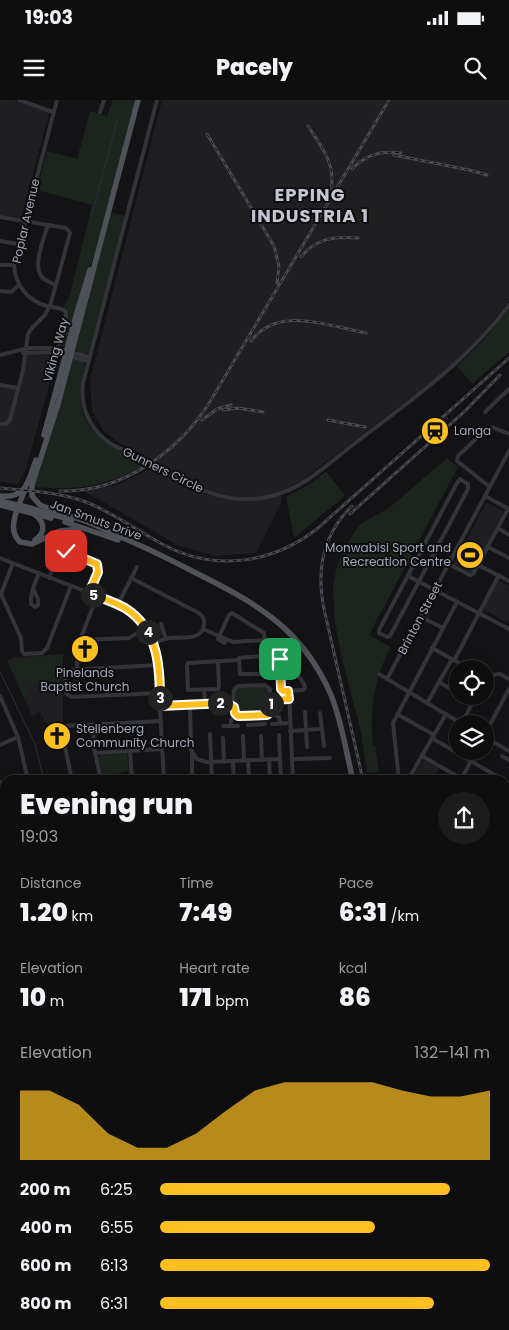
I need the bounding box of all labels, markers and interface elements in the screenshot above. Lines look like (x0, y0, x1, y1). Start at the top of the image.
text: 19:03 (25, 4, 73, 31)
text: Pacely (216, 52, 293, 83)
icon: menu (20, 54, 48, 82)
icon: search (461, 54, 489, 82)
street label: Poplar Avenue (7, 177, 44, 265)
district label: EPPING INDUSTRIA 1 (251, 182, 369, 228)
street label: Viking Way (39, 316, 72, 384)
station icon: Langa (420, 416, 450, 446)
place label: Langa (454, 422, 491, 439)
street label: Gunners Circle (120, 443, 207, 497)
street label: Jan Smuts Drive (48, 495, 144, 544)
pin (45, 530, 87, 572)
icon: check (52, 537, 80, 565)
place label: Monwabisi Sport and Recreation Centre (325, 539, 451, 570)
sports icon: Monwabisi Sport and Recreation Centre (455, 540, 485, 570)
street label: Brinton Street (393, 578, 446, 657)
pin: 5 (80, 582, 106, 608)
text: 5 (89, 585, 98, 605)
pin: 4 (136, 620, 160, 644)
text: 4 (144, 622, 153, 642)
church icon: Pinelands Baptist Church (70, 634, 100, 664)
pin (259, 638, 301, 680)
icon: arrive (266, 645, 294, 673)
map controls (449, 660, 494, 760)
button: locate (449, 660, 494, 705)
place label: Pinelands Baptist Church (41, 664, 129, 695)
pin: 3 (148, 686, 172, 710)
text: 3 (156, 688, 165, 708)
pin: 2 (208, 690, 232, 716)
pin: 1 (258, 692, 284, 716)
text: 2 (217, 693, 225, 713)
text: 1 (269, 694, 274, 714)
button: layers (449, 715, 494, 760)
place label: Stellenberg Community Church (76, 720, 194, 751)
church icon: Stellenberg Community Church (42, 721, 72, 751)
text: Evening run (20, 785, 193, 824)
button: share (438, 792, 490, 844)
text: 19:03 (20, 825, 58, 848)
text: Distance (20, 873, 81, 893)
text: Time (179, 873, 213, 893)
text: Pace (339, 873, 373, 893)
text: 1.20 (20, 895, 68, 930)
text: 7:49 (179, 895, 232, 930)
text: 6:31 (339, 895, 387, 930)
text: km (68, 906, 93, 926)
text: /km (387, 906, 419, 926)
text: Elevation (20, 958, 83, 978)
text: Heart rate (179, 958, 250, 978)
text: kcal (339, 958, 367, 978)
text: 10 (20, 980, 46, 1015)
text: 171 (179, 980, 212, 1015)
text: 86 (339, 980, 371, 1015)
text: m (46, 991, 64, 1011)
text: bpm (212, 991, 249, 1011)
text: Elevation (20, 1041, 92, 1064)
text: 132–141 m (414, 1041, 490, 1064)
text: 200 m (20, 1178, 70, 1201)
text: 6:25 (100, 1178, 133, 1201)
text: 400 m (20, 1216, 72, 1239)
text: 6:55 (100, 1216, 134, 1239)
text: 600 m (20, 1254, 71, 1277)
text: 6:13 (100, 1254, 128, 1277)
text: 800 m (20, 1292, 72, 1315)
text: 6:31 (100, 1292, 128, 1315)

